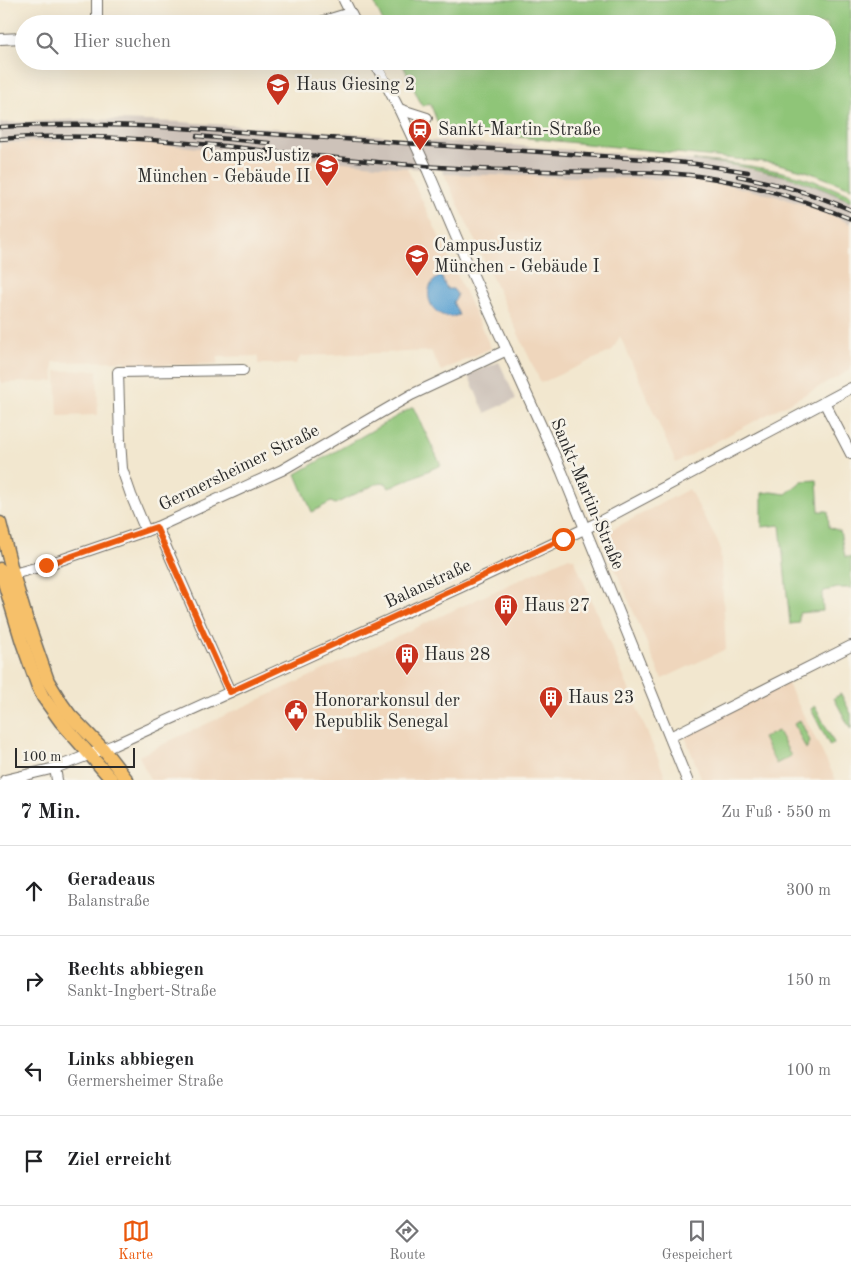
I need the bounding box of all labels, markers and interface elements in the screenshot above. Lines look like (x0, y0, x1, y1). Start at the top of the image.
search box (15, 15, 836, 70)
icon: search (33, 29, 61, 57)
text: Hier suchen (73, 33, 171, 52)
school or university icon: Haus Giesing 2 (265, 72, 291, 106)
place label: Haus Giesing 2 (296, 76, 415, 94)
station icon: Sankt-Martin-Straße (407, 117, 433, 151)
place label: Sankt-Martin-Straße (438, 121, 600, 139)
place label: CampusJustiz München - Gebäude II (137, 147, 310, 186)
school or university icon: CampusJustiz München - Gebäude II (314, 153, 340, 187)
place label: CampusJustiz München - Gebäude I (434, 237, 600, 276)
school or university icon: CampusJustiz München - Gebäude I (404, 243, 430, 277)
street label: Sankt-Martin-Straße (547, 416, 627, 572)
street label: Germersheimer Straße (156, 421, 322, 515)
route start (552, 528, 575, 551)
route end (35, 554, 58, 577)
street label: Balanstraße (382, 556, 474, 612)
building icon: Haus 27 (493, 593, 519, 627)
place label: Haus 27 (524, 597, 590, 615)
building icon: Haus 28 (394, 642, 420, 676)
place label: Haus 28 (424, 646, 490, 664)
building icon: Haus 23 (538, 685, 564, 719)
place label: Haus 23 (568, 689, 634, 707)
place label: Honorarkonsul der Republik Senegal (314, 692, 460, 731)
public building icon: Honorarkonsul der Republik Senegal (283, 698, 309, 732)
scale bar (15, 745, 135, 768)
text: 100 m (22, 750, 61, 764)
text: 7 Min. (20, 802, 81, 823)
text: Zu Fuß · 550 m (721, 805, 831, 821)
text: Geradeaus (67, 871, 155, 890)
icon: ahead (20, 877, 48, 905)
text: 300 m (786, 883, 831, 899)
text: Balanstraße (67, 894, 150, 910)
text: Rechts abbiegen (67, 961, 204, 980)
icon: right (20, 967, 48, 995)
text: 150 m (786, 973, 831, 989)
text: Sankt-Ingbert-Straße (67, 984, 216, 1000)
text: Links abbiegen (67, 1051, 194, 1070)
icon: left (20, 1057, 48, 1085)
text: 100 m (786, 1063, 831, 1079)
text: Germersheimer Straße (67, 1074, 223, 1090)
icon: arrive (20, 1147, 48, 1175)
text: Ziel erreicht (67, 1151, 172, 1170)
tab: Karte (118, 1217, 153, 1264)
tab: Route (389, 1217, 425, 1264)
tab: Gespeichert (662, 1217, 733, 1264)

